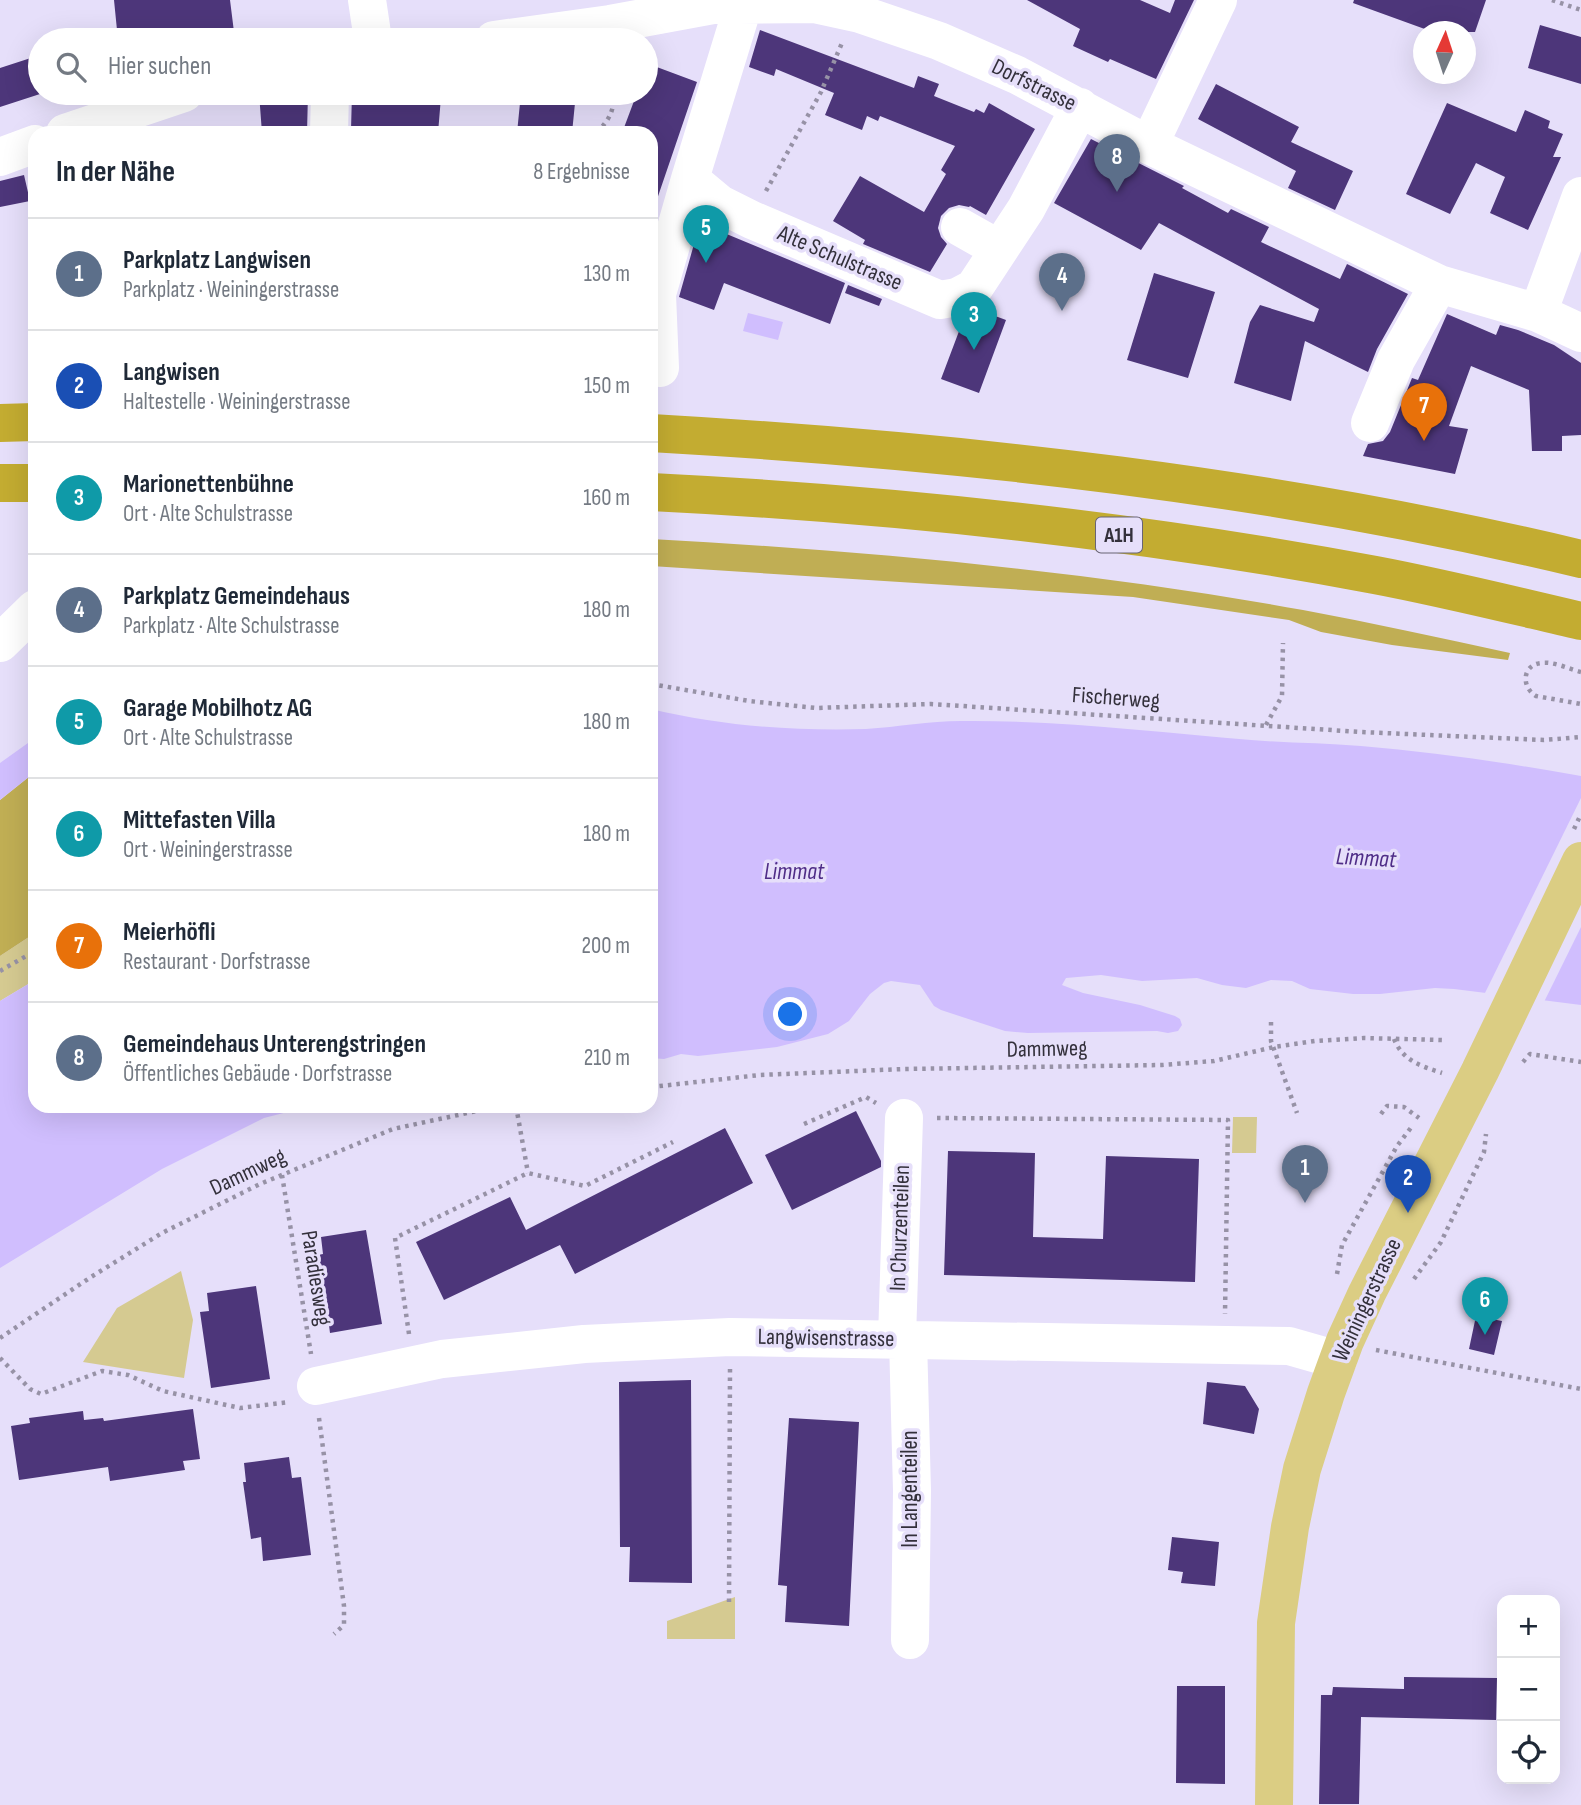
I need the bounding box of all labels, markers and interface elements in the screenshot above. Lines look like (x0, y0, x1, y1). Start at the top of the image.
north arrow (1413, 21, 1476, 84)
search box (28, 28, 658, 105)
icon: search (52, 48, 90, 86)
text: Hier suchen (108, 51, 211, 82)
street label: Dorfstrasse (987, 53, 1081, 117)
pin: 8 (1094, 134, 1140, 192)
text: In der Nähe (56, 154, 175, 190)
text: 8 Ergebnisse (533, 158, 630, 186)
pin: 5 (683, 205, 729, 263)
street label: Alte Schulstrasse (772, 219, 907, 297)
text: Parkplatz Langwisen (123, 245, 311, 276)
pin: 4 (1039, 253, 1085, 311)
text: 1 (74, 260, 84, 288)
text: 130 m (584, 260, 630, 288)
text: Parkplatz · Weiningerstrasse (123, 276, 339, 304)
pin: 3 (951, 292, 997, 350)
text: Langwisen (123, 357, 220, 388)
text: 2 (74, 372, 84, 400)
text: 150 m (584, 372, 630, 400)
pin: 7 (1401, 383, 1447, 441)
text: Haltestelle · Weiningerstrasse (123, 388, 350, 416)
text: Marionettenbühne (123, 469, 294, 500)
text: 3 (74, 484, 84, 512)
text: 160 m (583, 484, 630, 512)
text: Ort · Alte Schulstrasse (123, 500, 293, 528)
road number: A1H (1096, 518, 1142, 552)
text: Parkplatz Gemeindehaus (123, 581, 350, 612)
text: 4 (74, 596, 84, 624)
text: 180 m (583, 596, 630, 624)
text: Parkplatz · Alte Schulstrasse (123, 612, 339, 640)
street label: Fischerweg (1071, 681, 1161, 715)
text: Garage Mobilhotz AG (123, 693, 312, 724)
text: 5 (74, 708, 84, 736)
text: 180 m (583, 708, 630, 736)
text: Ort · Alte Schulstrasse (123, 724, 293, 752)
text: Mittefasten Villa (123, 805, 276, 836)
text: 6 (74, 820, 84, 848)
text: 180 m (583, 820, 630, 848)
text: Ort · Weiningerstrasse (123, 836, 293, 864)
water label: Limmat (1335, 842, 1398, 874)
water label: Limmat (764, 857, 825, 886)
text: Meierhöfli (123, 917, 216, 948)
text: 7 (74, 932, 84, 960)
text: 200 m (582, 932, 630, 960)
text: Restaurant · Dorfstrasse (123, 948, 310, 976)
your location (773, 997, 807, 1031)
text: Gemeindehaus Unterengstringen (123, 1029, 426, 1060)
street label: Dammweg (1006, 1034, 1088, 1064)
text: 8 (74, 1044, 84, 1072)
text: 210 m (584, 1044, 630, 1072)
text: Öffentliches Gebäude · Dorfstrasse (123, 1060, 392, 1088)
street label: Dammweg (205, 1142, 291, 1202)
pin: 1 (1282, 1145, 1328, 1203)
pin: 2 (1385, 1155, 1431, 1213)
street label: In Churzenteilen (884, 1164, 916, 1292)
street label: Paradiesweg (295, 1228, 337, 1328)
street label: Weiningerstrasse (1326, 1234, 1408, 1366)
pin: 6 (1462, 1277, 1508, 1335)
street label: Langwisenstrasse (757, 1323, 895, 1353)
street label: In Langenteilen (896, 1430, 924, 1548)
map controls (1497, 1595, 1560, 1784)
button: + (1497, 1595, 1560, 1658)
button: − (1497, 1658, 1560, 1721)
button: locate (1497, 1721, 1560, 1784)

